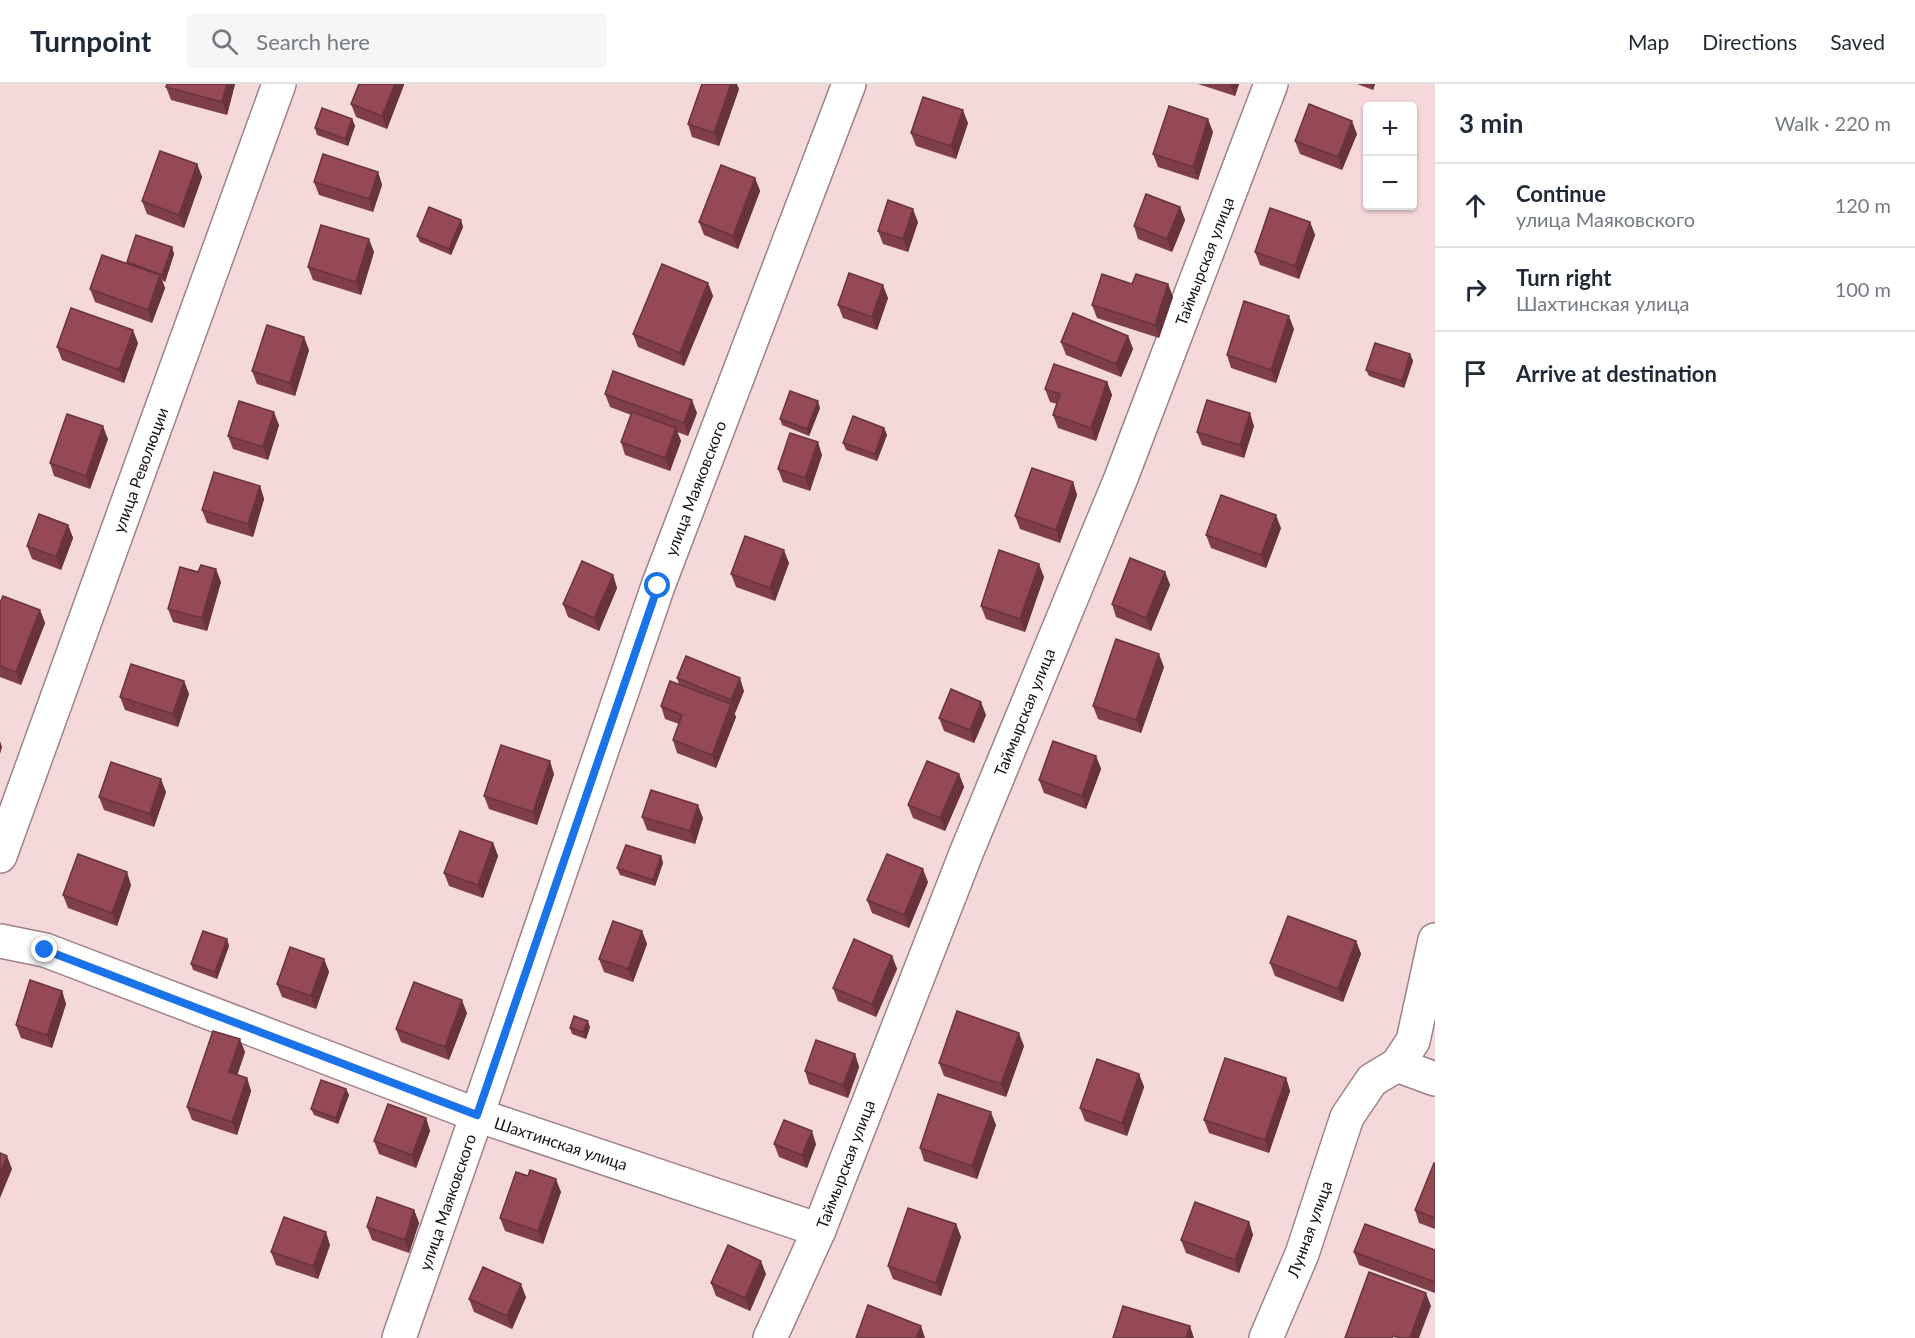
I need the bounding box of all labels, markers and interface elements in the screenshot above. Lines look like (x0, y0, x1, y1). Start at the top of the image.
search box (187, 14, 607, 68)
text: Turnpoint (30, 24, 151, 58)
icon: search (208, 25, 241, 58)
text: Search here (256, 28, 370, 55)
text: Map (1628, 29, 1669, 54)
text: Directions (1702, 29, 1797, 54)
text: Saved (1830, 29, 1885, 54)
map controls (1363, 102, 1417, 210)
button: + (1363, 102, 1417, 156)
text: 3 min (1459, 107, 1523, 139)
text: Walk · 220 m (1775, 111, 1891, 135)
button: − (1363, 156, 1417, 210)
text: Continue (1516, 180, 1606, 207)
icon: ahead (1459, 189, 1492, 222)
text: 120 m (1835, 193, 1891, 217)
street label: Таймырская улица (1171, 194, 1237, 328)
text: улица Маяковского (1516, 207, 1695, 231)
text: Turn right (1516, 264, 1611, 291)
icon: right (1459, 273, 1492, 306)
text: 100 m (1835, 277, 1891, 301)
text: Шахтинская улица (1516, 291, 1689, 315)
icon: arrive (1459, 357, 1492, 390)
text: Arrive at destination (1516, 360, 1717, 387)
street label: улица Революции (108, 405, 172, 535)
street label: улица Маяковского (660, 418, 730, 558)
route start (644, 572, 670, 598)
street label: Таймырская улица (990, 645, 1058, 779)
route end (31, 936, 57, 962)
street label: Таймырская улица (812, 1097, 878, 1231)
street label: Шахтинская улица (492, 1113, 630, 1173)
street label: улица Маяковского (415, 1131, 479, 1273)
street label: Лунная улица (1282, 1178, 1335, 1281)

